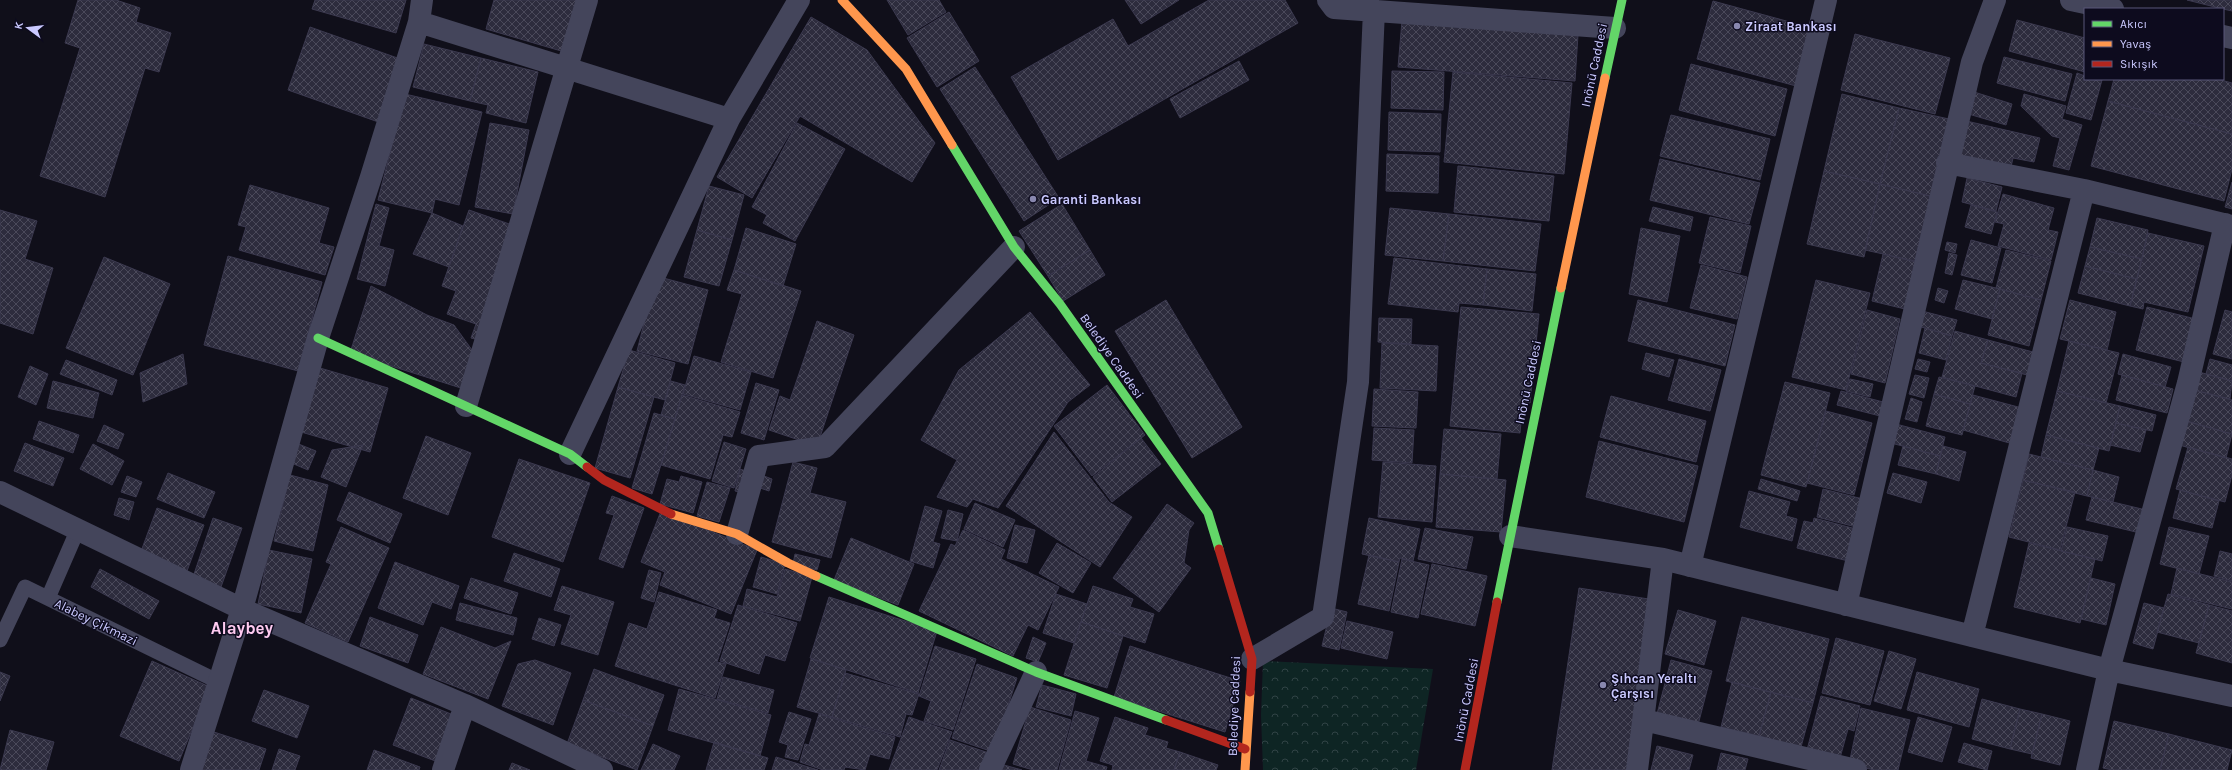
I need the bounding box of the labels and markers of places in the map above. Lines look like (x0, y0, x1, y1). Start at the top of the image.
place label: Ziraat Bankası (1745, 19, 1837, 34)
marker: Ziraat Bankası (1732, 21, 1742, 31)
place label: Garanti Bankası (1041, 192, 1141, 207)
marker: Garanti Bankası (1028, 194, 1038, 204)
place label: Şıhcan Yeraltı Çarşısı (1611, 671, 1697, 701)
marker: Şıhcan Yeraltı Çarşısı (1598, 680, 1608, 690)

